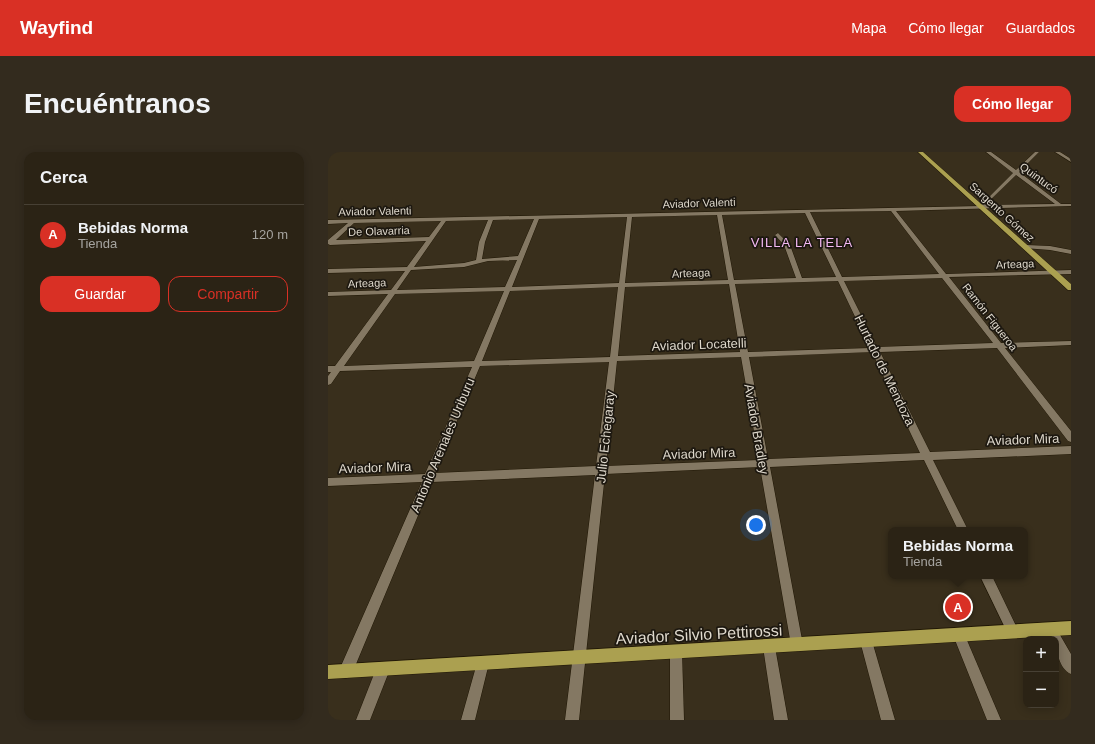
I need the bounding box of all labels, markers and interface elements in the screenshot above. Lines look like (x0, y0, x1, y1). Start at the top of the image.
text: Wayfind (20, 17, 93, 38)
text: Mapa (851, 20, 886, 36)
text: Cómo llegar (908, 20, 984, 36)
text: Guardados (1006, 20, 1075, 36)
button: Cómo llegar (954, 86, 1071, 122)
text: Encuéntranos (24, 88, 211, 119)
street label: Quintucó (1018, 160, 1060, 196)
text: Cerca (40, 168, 87, 187)
street label: Sargento Gómez (967, 180, 1037, 244)
street label: Aviador Valenti (662, 196, 736, 210)
street label: Aviador Valenti (338, 204, 412, 218)
text: Bebidas Norma (78, 219, 188, 236)
street label: De Olavarria (348, 224, 411, 238)
text: A (48, 227, 58, 242)
text: 120 m (252, 227, 288, 242)
district label: VILLA LA TELA (751, 235, 853, 250)
text: Tienda (78, 236, 117, 251)
street label: Arteaga (996, 257, 1035, 271)
street label: Arteaga (672, 266, 711, 280)
button: Guardar (40, 276, 160, 312)
button: Compartir (168, 276, 288, 312)
street label: Arteaga (348, 276, 387, 290)
street label: Ramón Figueroa (960, 281, 1020, 354)
street label: Hurtado de Mendoza (851, 312, 918, 429)
street label: Aviador Locatelli (651, 335, 747, 354)
street label: Antonio Arenales Uriburu (407, 376, 478, 515)
street label: Aviador Bradley (741, 383, 772, 476)
street label: Julio Echegaray (593, 390, 618, 484)
street label: Aviador Mira (986, 431, 1060, 448)
street label: Aviador Mira (662, 445, 736, 462)
street label: Aviador Mira (338, 459, 412, 476)
your location (746, 515, 766, 535)
popup (888, 527, 1028, 579)
text: Bebidas Norma (903, 537, 1013, 554)
text: Tienda (903, 554, 942, 569)
pin: A (945, 592, 971, 622)
street label: Aviador Silvio Pettirossi (615, 622, 783, 647)
map controls (1023, 636, 1059, 708)
button: + (1023, 636, 1059, 672)
button: − (1023, 672, 1059, 708)

